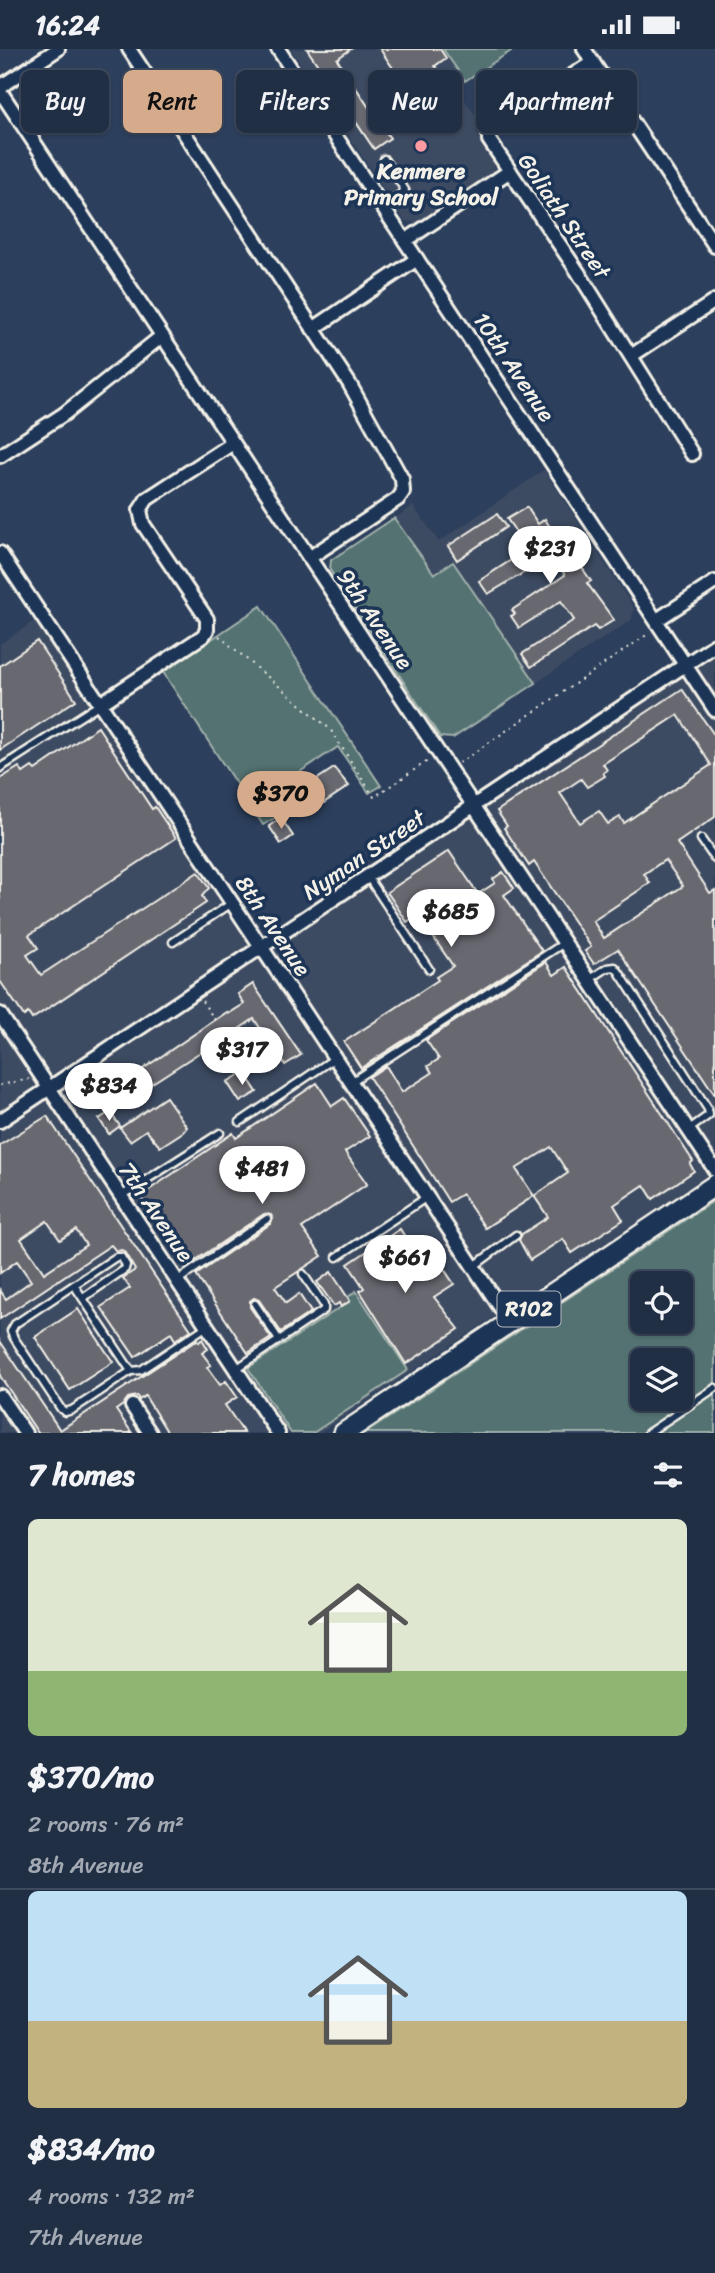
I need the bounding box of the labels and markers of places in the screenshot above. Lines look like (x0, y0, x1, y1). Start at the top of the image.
marker: Kenmere Primary School (413, 138, 429, 154)
place label: Kenmere Primary School (344, 151, 500, 218)
pin: $231 (509, 526, 591, 586)
pin: $370 (240, 771, 322, 831)
pin: $685 (410, 890, 492, 949)
pin: $317 (201, 1027, 283, 1087)
pin: $834 (68, 1063, 150, 1123)
pin: $481 (221, 1147, 303, 1206)
pin: $661 (364, 1235, 446, 1295)

